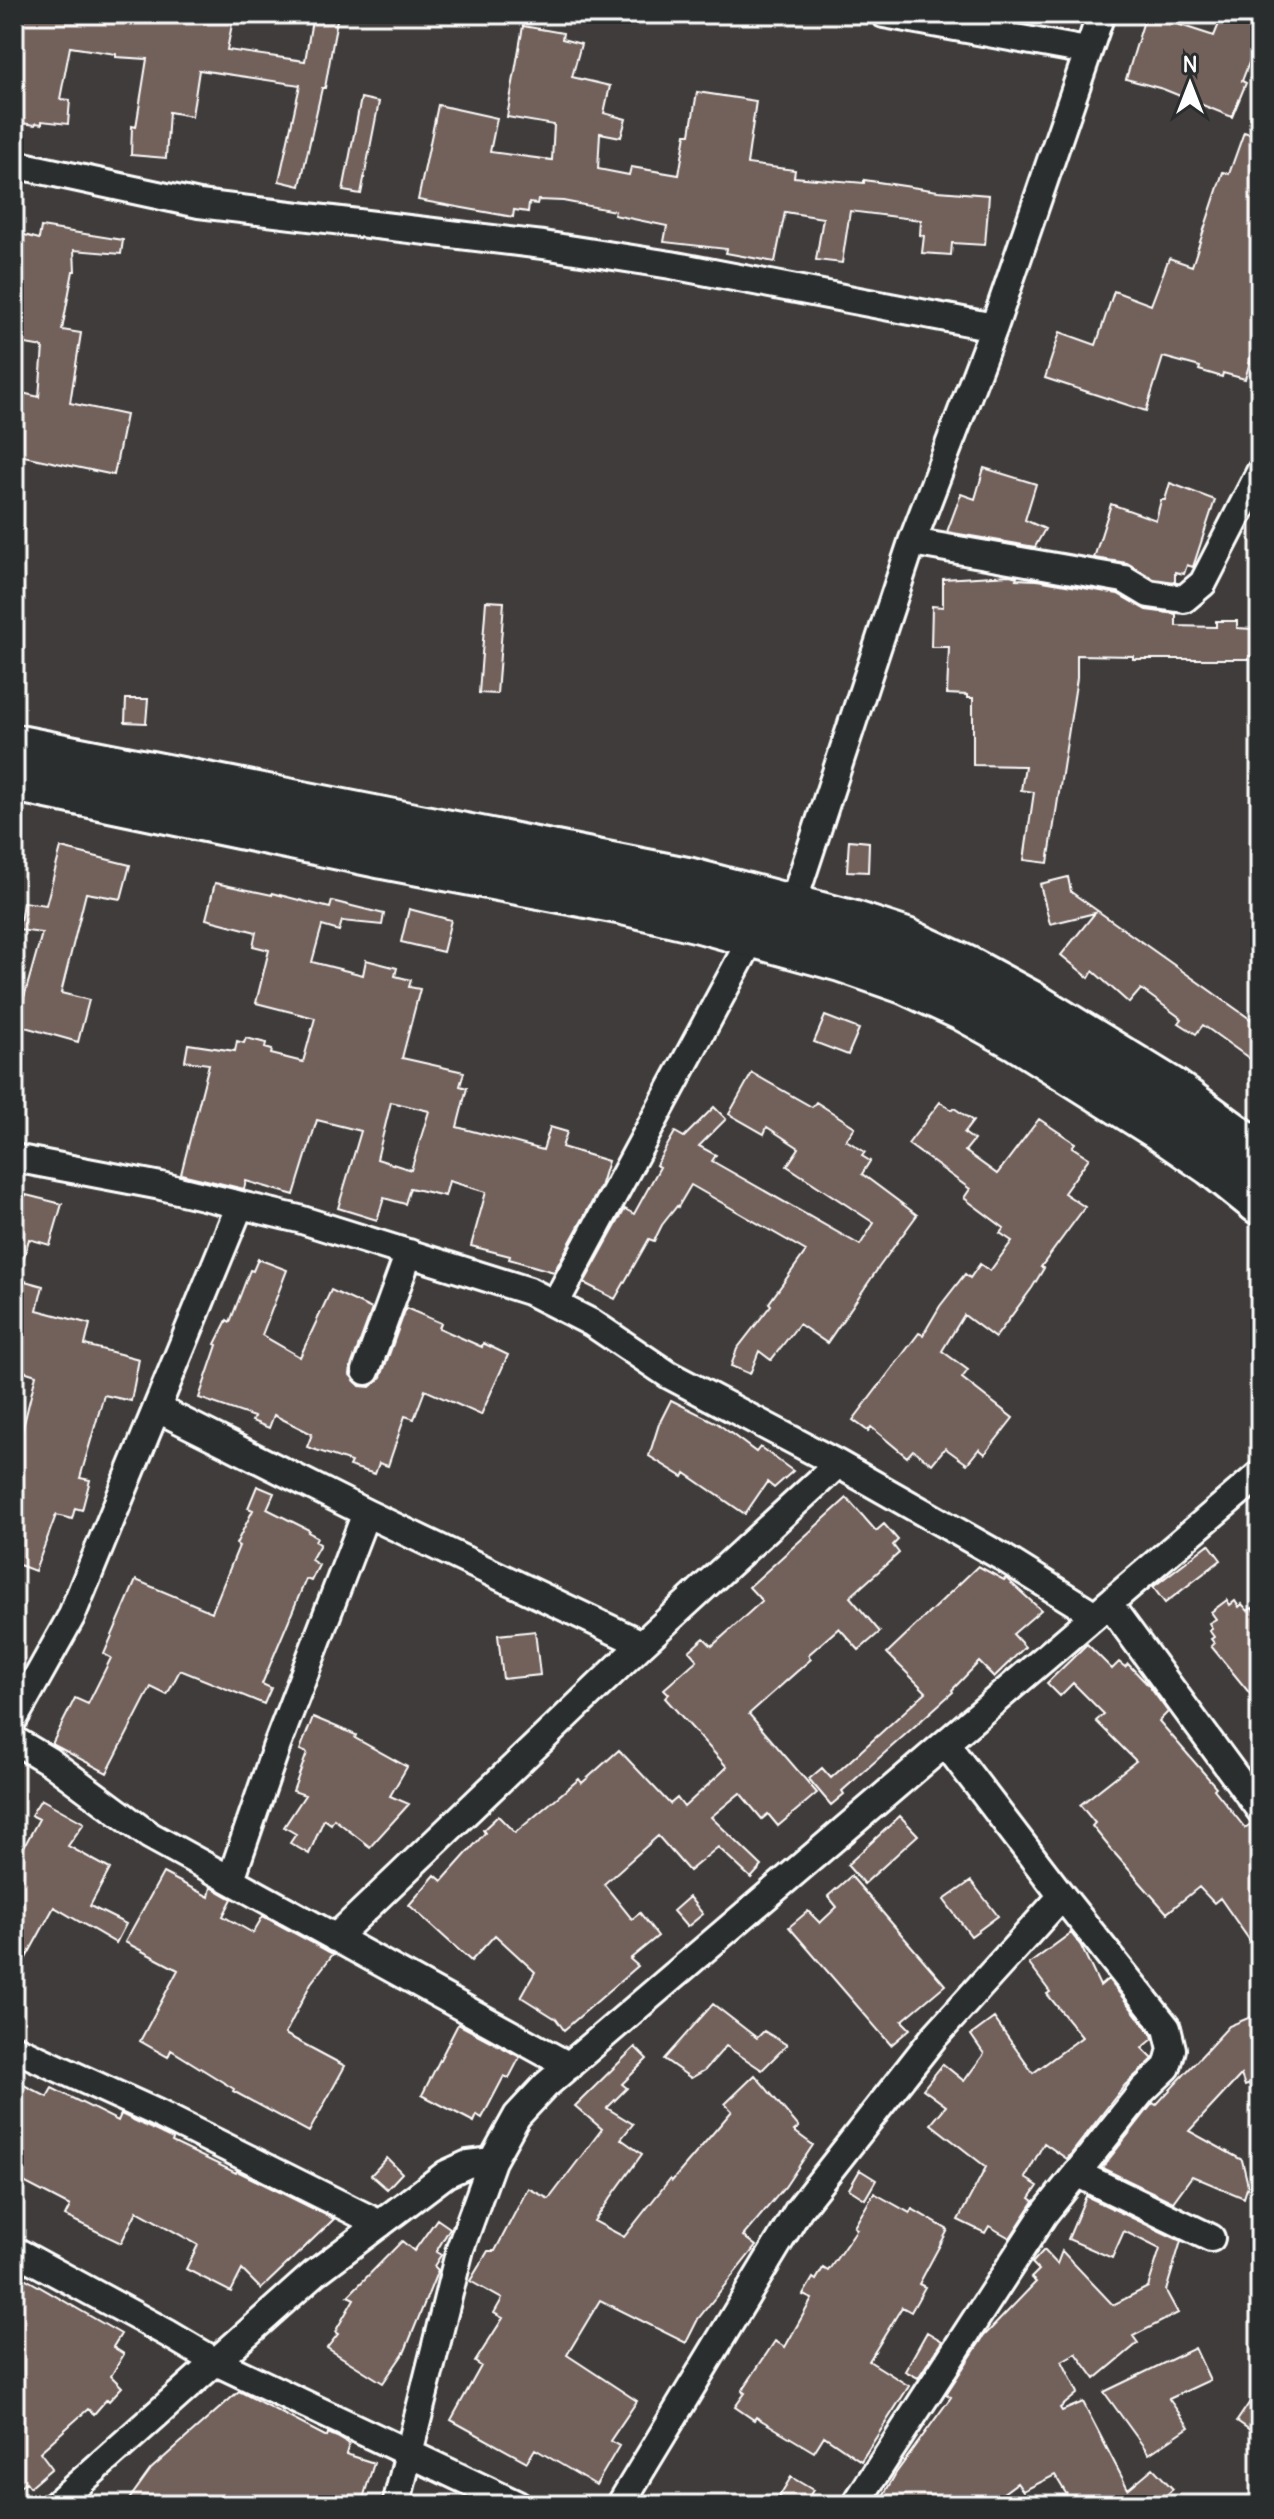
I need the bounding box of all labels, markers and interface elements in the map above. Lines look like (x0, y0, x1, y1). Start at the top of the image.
north arrow (1150, 44, 1230, 124)
text: N (1182, 50, 1198, 78)

